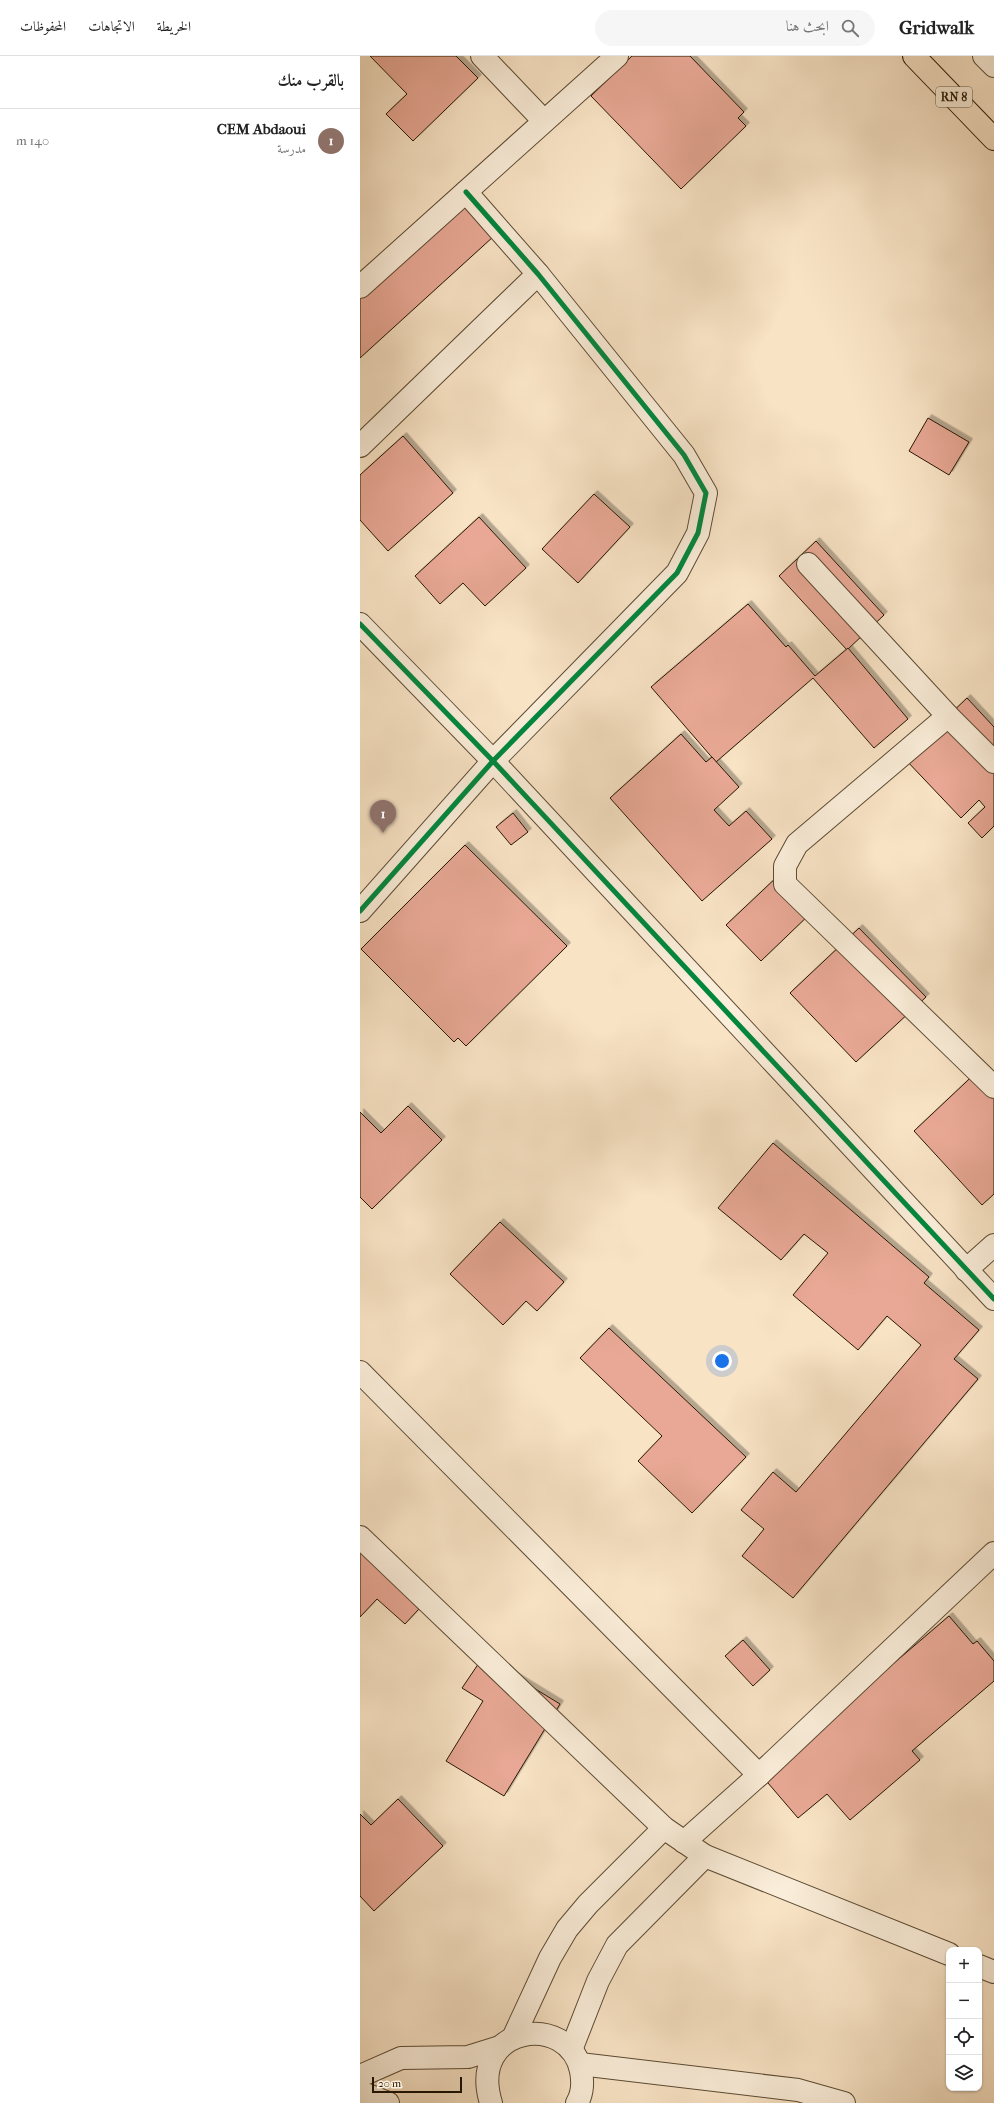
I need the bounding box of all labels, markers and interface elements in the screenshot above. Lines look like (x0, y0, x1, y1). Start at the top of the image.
search box (595, 10, 875, 46)
text: ابحث هنا (786, 17, 829, 35)
icon: search (839, 17, 861, 39)
text: Gridwalk (899, 17, 974, 39)
text: المحفوظات (20, 18, 66, 35)
text: الاتجاهات (88, 18, 135, 35)
text: الخريطة (157, 18, 191, 35)
text: بالقرب منك (278, 70, 344, 90)
road number: RN 8 (936, 87, 972, 107)
text: CEM Abdaoui (217, 120, 306, 138)
text: 140 m (16, 133, 49, 148)
text: 1 (329, 133, 333, 148)
text: مدرسة (277, 141, 306, 156)
pin: 1 (370, 800, 396, 833)
your location (712, 1351, 732, 1371)
map controls (946, 1947, 982, 2091)
button: + (946, 1947, 982, 1983)
button: − (946, 1983, 982, 2019)
button: locate (946, 2019, 982, 2055)
button: layers (946, 2055, 982, 2091)
scale bar (372, 2075, 462, 2094)
text: 20 m (378, 2077, 401, 2090)

